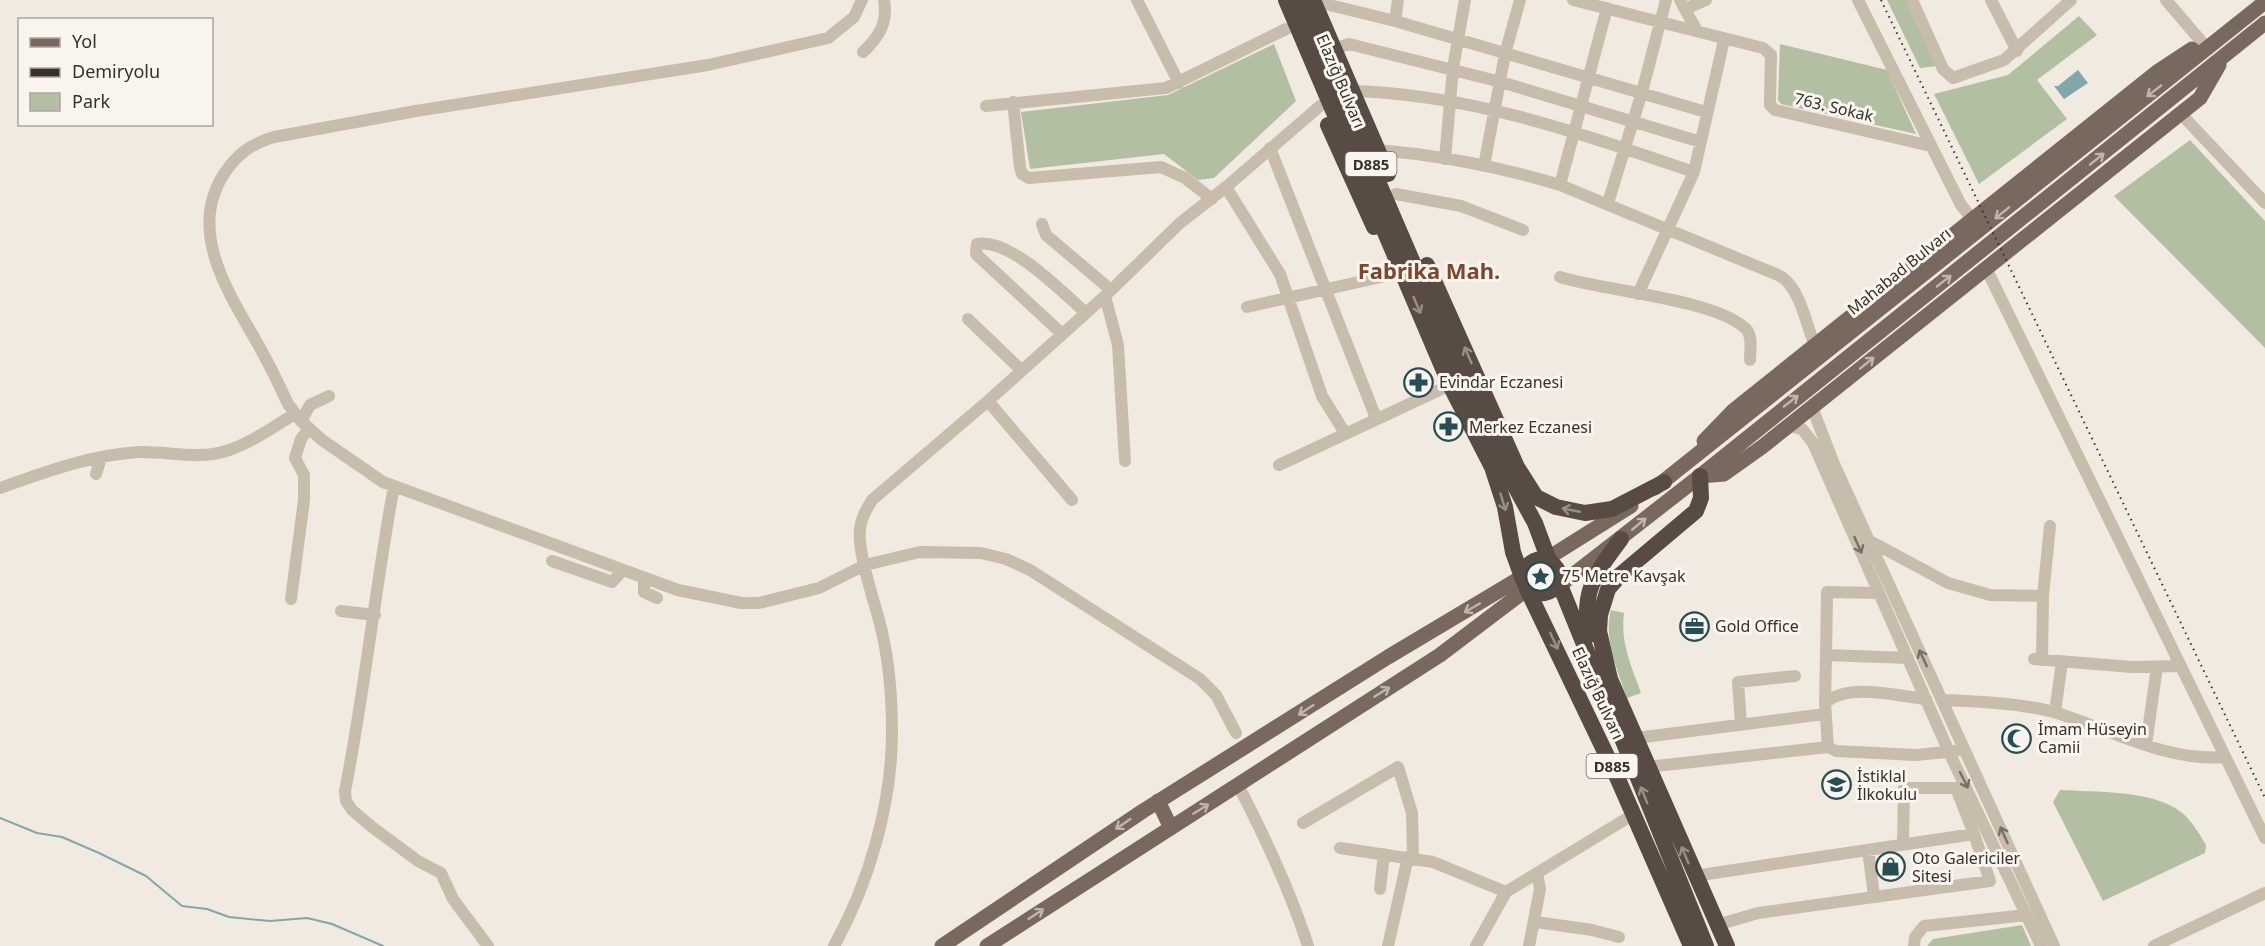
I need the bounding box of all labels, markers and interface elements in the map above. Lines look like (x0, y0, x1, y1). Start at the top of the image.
legend (18, 18, 213, 126)
text: Yol (72, 29, 97, 53)
street label: Elazığ Bulvarı (1311, 31, 1371, 131)
text: Demiryolu (72, 59, 160, 83)
one-way arrow (2146, 85, 2162, 98)
street label: 763. Sokak (1792, 87, 1876, 127)
text: Park (72, 89, 110, 113)
road number: D885 (1346, 152, 1396, 176)
one-way arrow (2088, 153, 2104, 166)
one-way arrow (1994, 206, 2010, 219)
street label: Mahabad Bulvarı (1843, 222, 1955, 320)
district label: Fabrika Mah. (1358, 255, 1500, 285)
one-way arrow (1936, 274, 1952, 287)
one-way arrow (1412, 295, 1423, 313)
one-way arrow (1462, 347, 1474, 365)
one-way arrow (1859, 356, 1875, 369)
pharmacy icon: Evindar Eczanesi (1402, 366, 1434, 398)
place label: Evindar Eczanesi (1439, 371, 1563, 393)
one-way arrow (1783, 395, 1799, 408)
pharmacy icon: Merkez Eczanesi (1432, 411, 1464, 443)
place label: Merkez Eczanesi (1469, 416, 1592, 438)
one-way arrow (1498, 492, 1509, 511)
one-way arrow (1561, 504, 1581, 515)
one-way arrow (1631, 517, 1647, 530)
one-way arrow (1853, 535, 1864, 553)
place icon: 75 Metre Kavşak (1525, 560, 1557, 592)
place label: 75 Metre Kavşak (1562, 565, 1686, 587)
one-way arrow (1464, 602, 1481, 614)
office icon: Gold Office (1678, 610, 1710, 642)
place label: Gold Office (1715, 615, 1799, 637)
one-way arrow (1549, 632, 1560, 650)
street label: Elazığ Bulvarı (1567, 643, 1629, 743)
one-way arrow (1916, 649, 1928, 667)
one-way arrow (1373, 685, 1390, 697)
one-way arrow (1298, 704, 1315, 716)
place label: İmam Hüseyin Camii (2038, 718, 2147, 758)
mosque icon: İmam Hüseyin Camii (2001, 722, 2033, 754)
road number: D885 (1586, 754, 1638, 778)
place label: İstiklal İlkokulu (1857, 765, 1917, 805)
school or university icon: İstiklal İlkokulu (1820, 769, 1852, 801)
one-way arrow (1959, 771, 1970, 789)
one-way arrow (1638, 786, 1649, 805)
one-way arrow (1192, 803, 1209, 815)
one-way arrow (1115, 818, 1131, 830)
one-way arrow (1998, 826, 2009, 844)
one-way arrow (1679, 846, 1690, 864)
place label: Oto Galericiler Sitesi (1912, 847, 2021, 887)
shop icon: Oto Galericiler Sitesi (1875, 851, 1907, 883)
one-way arrow (1027, 908, 1044, 920)

